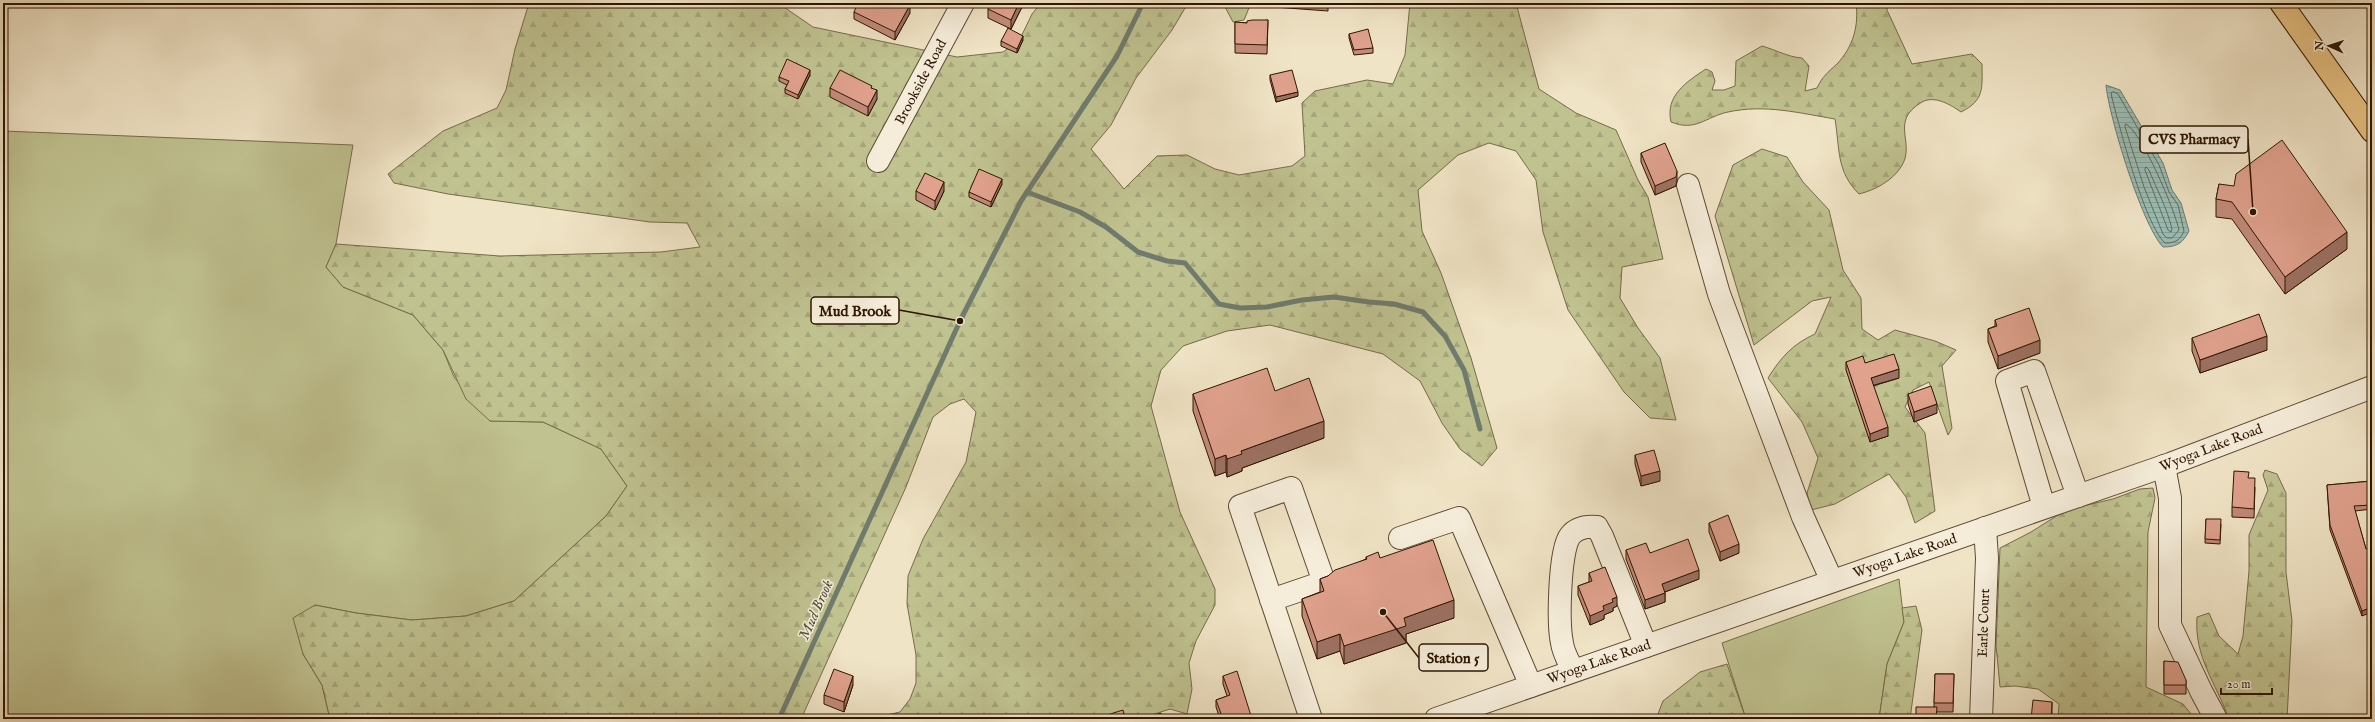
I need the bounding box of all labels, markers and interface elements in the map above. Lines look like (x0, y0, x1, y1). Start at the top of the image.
north arrow (2309, 26, 2349, 66)
street label: Brookside Road (891, 36, 951, 128)
text: N (2313, 40, 2327, 52)
callout: CVS Pharmacy (2140, 126, 2248, 153)
text: CVS Pharmacy (2148, 130, 2241, 149)
callout: Mud Brook (811, 297, 899, 324)
text: Mud Brook (819, 302, 892, 321)
street label: Wyoga Lake Road (2157, 420, 2265, 476)
street label: Wyoga Lake Road (1851, 530, 1960, 582)
water label: Mud Brook (794, 577, 838, 643)
street label: Earle Court (1974, 588, 1994, 658)
street label: Wyoga Lake Road (1545, 636, 1654, 688)
callout: Station 5 (1419, 644, 1488, 671)
text: Station 5 (1426, 649, 1480, 668)
scale bar (2221, 670, 2272, 696)
text: 20 m (2227, 677, 2250, 692)

